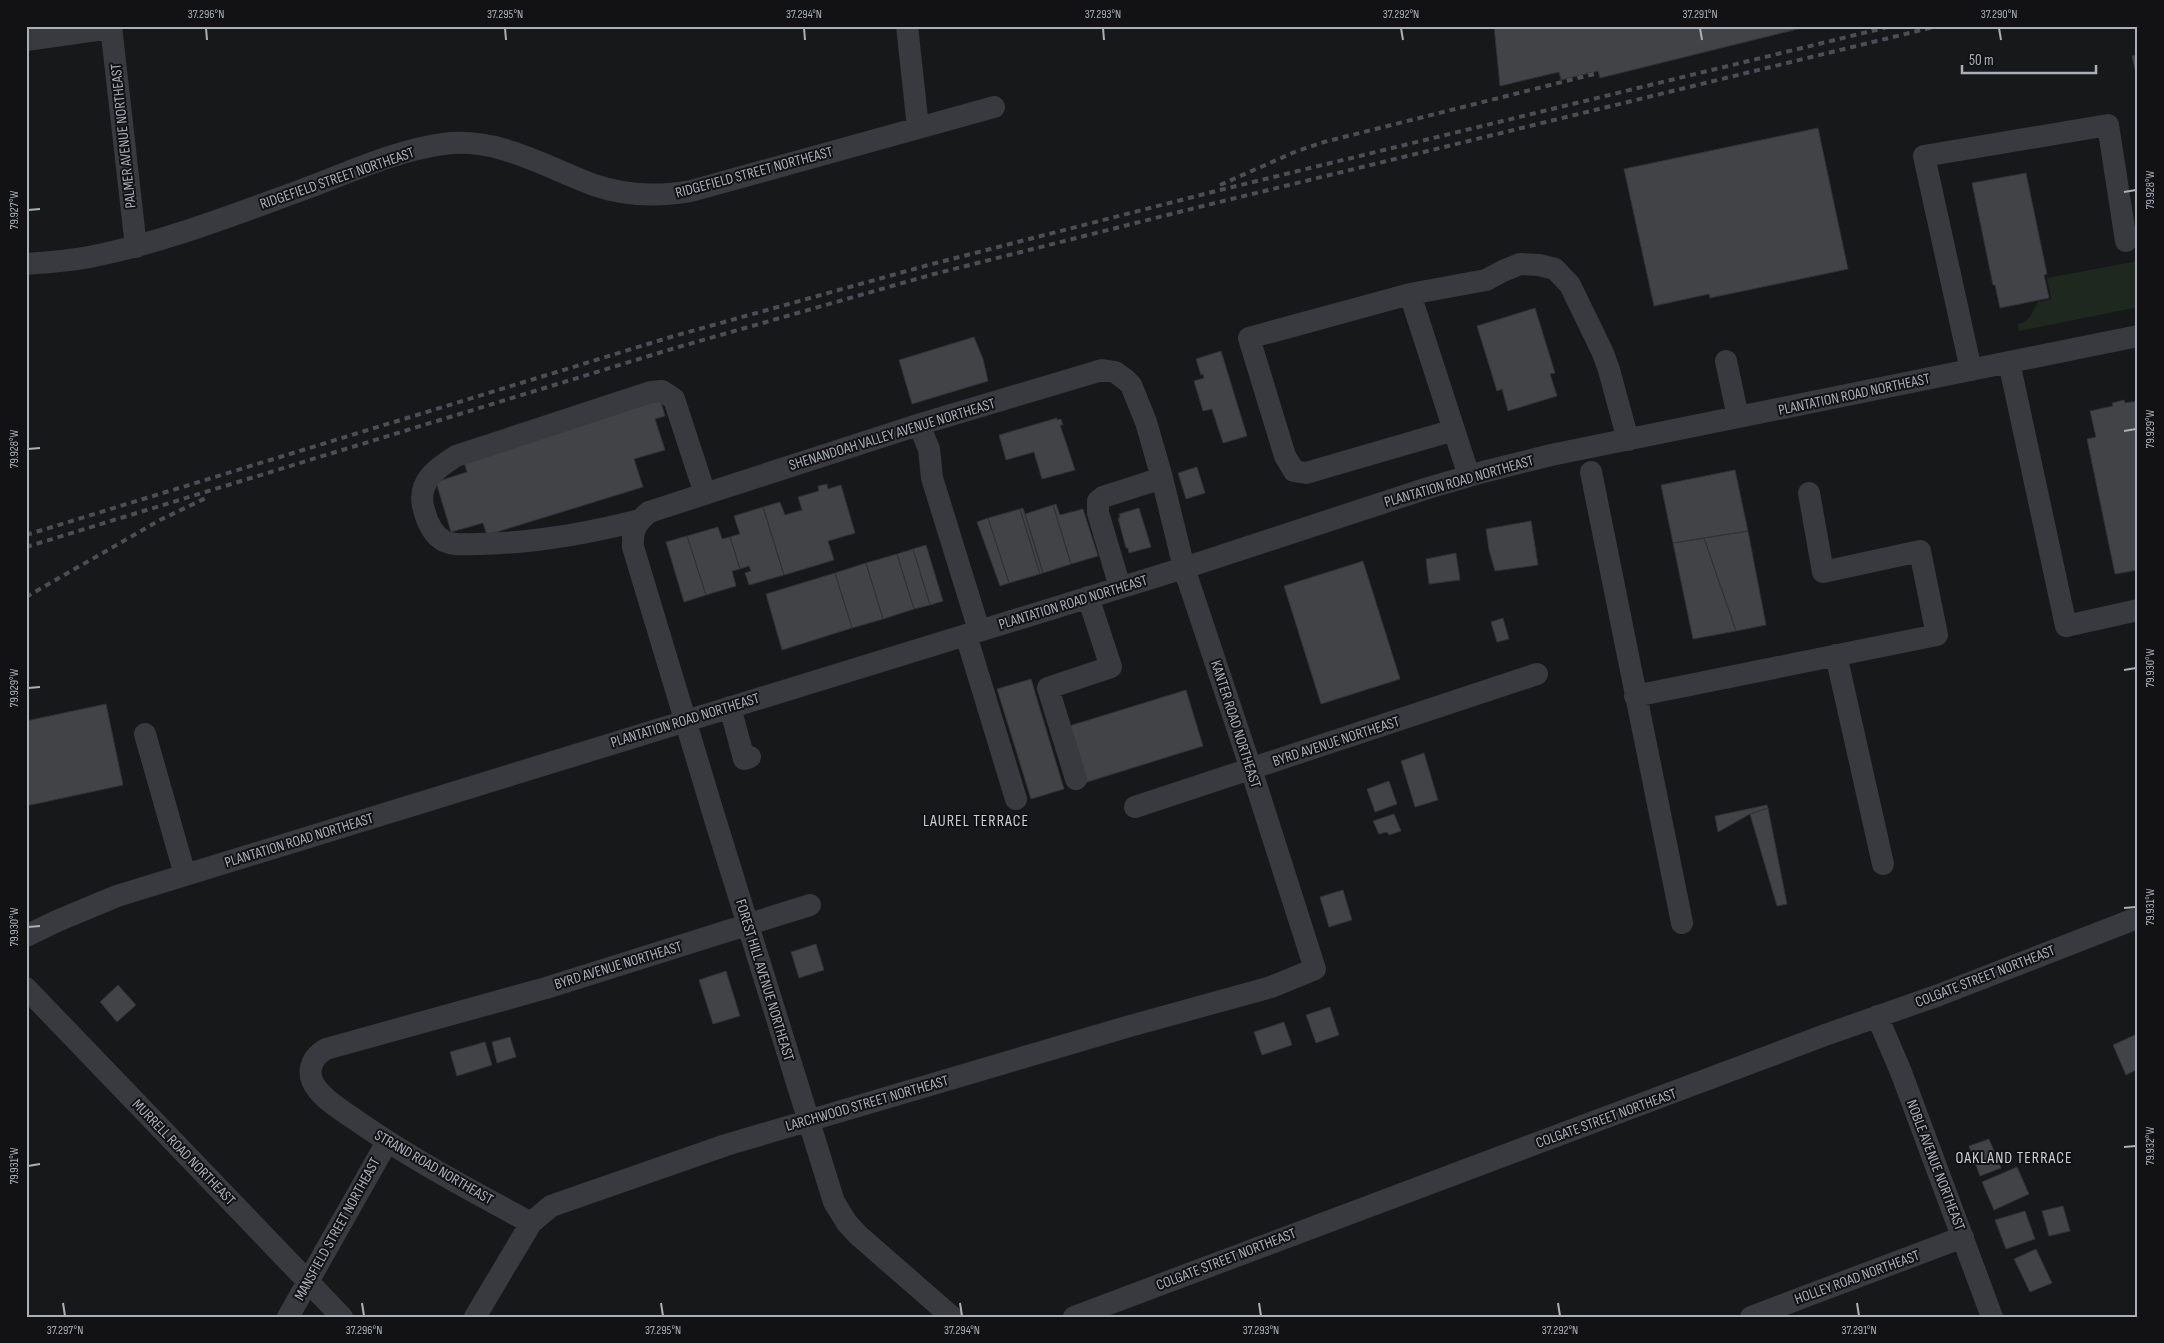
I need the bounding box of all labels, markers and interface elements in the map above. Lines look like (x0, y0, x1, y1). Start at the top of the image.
text: 37.296°N (188, 7, 224, 22)
text: 37.295°N (487, 7, 523, 22)
text: 37.294°N (786, 7, 822, 22)
text: 37.293°N (1085, 7, 1121, 22)
text: 37.292°N (1383, 7, 1419, 22)
text: 37.291°N (1682, 7, 1718, 22)
text: 37.290°N (1981, 7, 2017, 22)
scale bar (1962, 42, 2095, 74)
text: 50 m (1969, 51, 1994, 70)
street label: PALMER AVENUE NORTHEAST (106, 63, 141, 209)
street label: RIDGEFIELD STREET NORTHEAST (673, 142, 835, 203)
street label: RIDGEFIELD STREET NORTHEAST (257, 143, 417, 214)
text: 79.928°W (2143, 171, 2158, 209)
text: 79.927°W (7, 190, 22, 229)
street label: PLANTATION ROAD NORTHEAST (1777, 369, 1932, 420)
street label: SHENANDOAH VALLEY AVENUE NORTHEAST (787, 394, 998, 475)
text: 79.929°W (2143, 409, 2158, 448)
text: 79.928°W (7, 430, 22, 468)
street label: PLANTATION ROAD NORTHEAST (1382, 451, 1536, 512)
street label: PLANTATION ROAD NORTHEAST (996, 571, 1150, 634)
text: 79.930°W (2143, 648, 2158, 687)
street label: KANTER ROAD NORTHEAST (1206, 658, 1265, 790)
text: 79.929°W (7, 668, 22, 707)
street label: PLANTATION ROAD NORTHEAST (608, 689, 762, 752)
street label: BYRD AVENUE NORTHEAST (1270, 712, 1402, 771)
street label: PLANTATION ROAD NORTHEAST (222, 809, 376, 872)
district label: LAUREL TERRACE (923, 812, 1029, 831)
text: 79.931°W (2143, 888, 2158, 926)
street label: FOREST HILL AVENUE NORTHEAST (731, 897, 798, 1063)
text: 79.930°W (7, 907, 22, 946)
street label: BYRD AVENUE NORTHEAST (552, 937, 684, 994)
street label: COLGATE STREET NORTHEAST (1913, 941, 2058, 1012)
street label: LARCHWOOD STREET NORTHEAST (783, 1071, 951, 1136)
street label: COLGATE STREET NORTHEAST (1533, 1084, 1679, 1153)
street label: MURRELL ROAD NORTHEAST (128, 1095, 239, 1210)
street label: NOBLE AVENUE NORTHEAST (1902, 1097, 1969, 1233)
street label: STRAND ROAD NORTHEAST (371, 1126, 496, 1209)
text: 79.932°W (2143, 1127, 2158, 1165)
text: 79.931°W (7, 1147, 22, 1185)
district label: OAKLAND TERRACE (1955, 1149, 2073, 1168)
street label: MANSFIELD STREET NORTHEAST (290, 1155, 385, 1304)
street label: COLGATE STREET NORTHEAST (1154, 1224, 1299, 1295)
street label: HOLLEY ROAD NORTHEAST (1792, 1246, 1922, 1309)
text: 37.297°N (47, 1323, 83, 1338)
text: 37.296°N (346, 1323, 382, 1338)
text: 37.295°N (645, 1323, 681, 1338)
text: 37.294°N (944, 1323, 980, 1338)
text: 37.293°N (1243, 1323, 1279, 1338)
text: 37.292°N (1542, 1323, 1578, 1338)
text: 37.291°N (1841, 1323, 1877, 1338)

